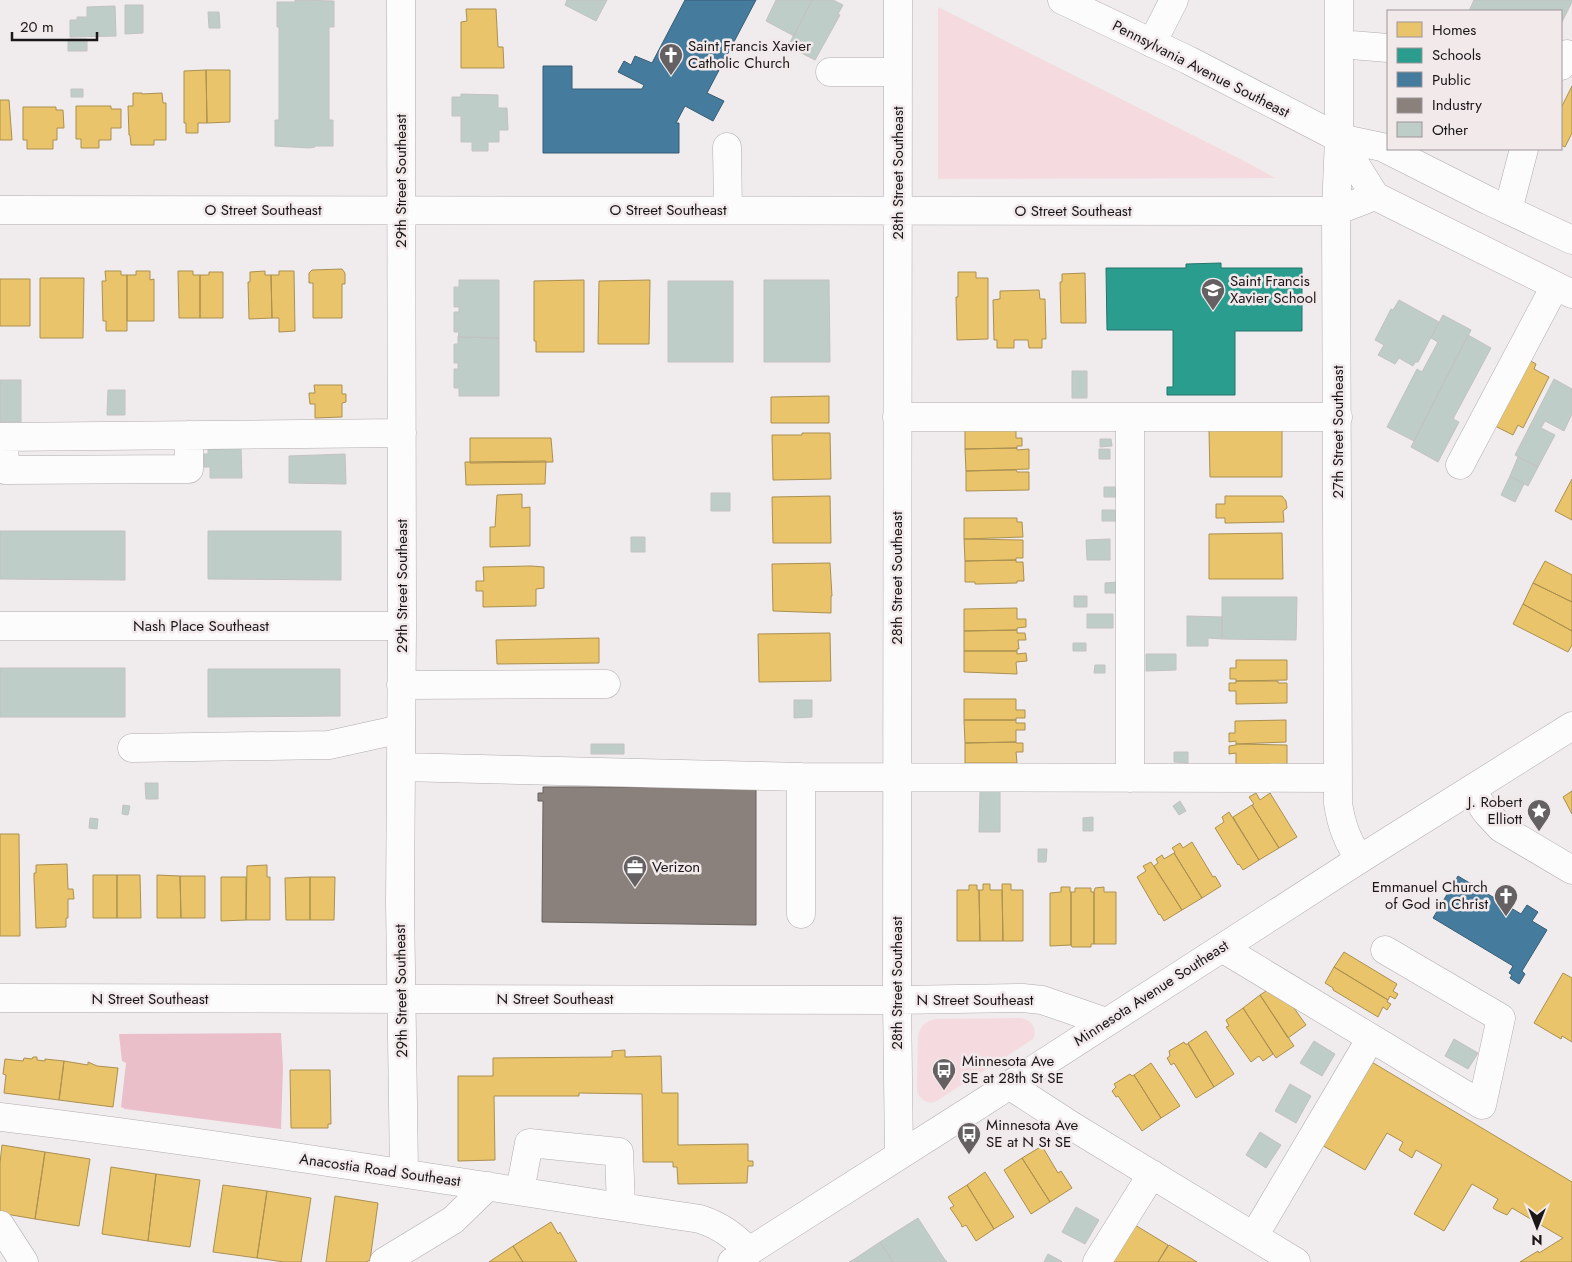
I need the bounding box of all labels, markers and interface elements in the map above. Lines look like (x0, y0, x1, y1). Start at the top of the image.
scale bar (12, 10, 98, 42)
legend (1387, 10, 1562, 150)
street label: Pennsylvania Avenue Southeast (1109, 15, 1294, 124)
text: 20 m (20, 16, 54, 38)
text: Homes (1432, 19, 1476, 41)
place label: Saint Francis Xavier Catholic Church (688, 35, 812, 74)
church icon: Saint Francis Xavier Catholic Church (658, 42, 684, 76)
text: Schools (1432, 44, 1481, 66)
text: Public (1432, 69, 1471, 91)
text: Industry (1432, 94, 1482, 116)
street label: 28th Street Southeast (887, 106, 909, 240)
street label: 29th Street Southeast (390, 114, 412, 248)
text: Other (1432, 119, 1469, 141)
street label: O Street Southeast (205, 199, 322, 221)
street label: O Street Southeast (610, 199, 727, 221)
street label: O Street Southeast (1015, 200, 1132, 222)
place label: Saint Francis Xavier School (1230, 270, 1316, 309)
school or university icon: Saint Francis Xavier School (1200, 277, 1226, 311)
street label: 27th Street Southeast (1327, 365, 1349, 499)
street label: 28th Street Southeast (886, 511, 908, 645)
street label: 29th Street Southeast (391, 519, 413, 653)
street label: Nash Place Southeast (133, 615, 269, 637)
place label: J. Robert Elliott (1466, 791, 1522, 830)
place icon: J. Robert Elliott (1526, 798, 1552, 832)
office icon: Verizon (622, 854, 648, 888)
place label: Verizon (652, 856, 700, 878)
place label: Emmanuel Church of God in Christ (1372, 876, 1488, 915)
church icon: Emmanuel Church of God in Christ (1493, 883, 1519, 917)
street label: 28th Street Southeast (886, 916, 908, 1050)
street label: 29th Street Southeast (389, 924, 413, 1058)
street label: Minnesota Avenue Southeast (1069, 934, 1233, 1051)
street label: N Street Southeast (92, 988, 209, 1010)
street label: N Street Southeast (497, 988, 614, 1010)
street label: N Street Southeast (917, 989, 1034, 1011)
place label: Minnesota Ave SE at 28th St SE (962, 1050, 1064, 1089)
bus stop icon: Minnesota Ave SE at 28th St SE (931, 1057, 957, 1091)
place label: Minnesota Ave SE at N St SE (986, 1114, 1079, 1153)
bus stop icon: Minnesota Ave SE at N St SE (956, 1121, 982, 1155)
street label: Anacostia Road Southeast (298, 1148, 463, 1192)
north arrow (1512, 1202, 1562, 1252)
text: N (1531, 1230, 1543, 1250)

